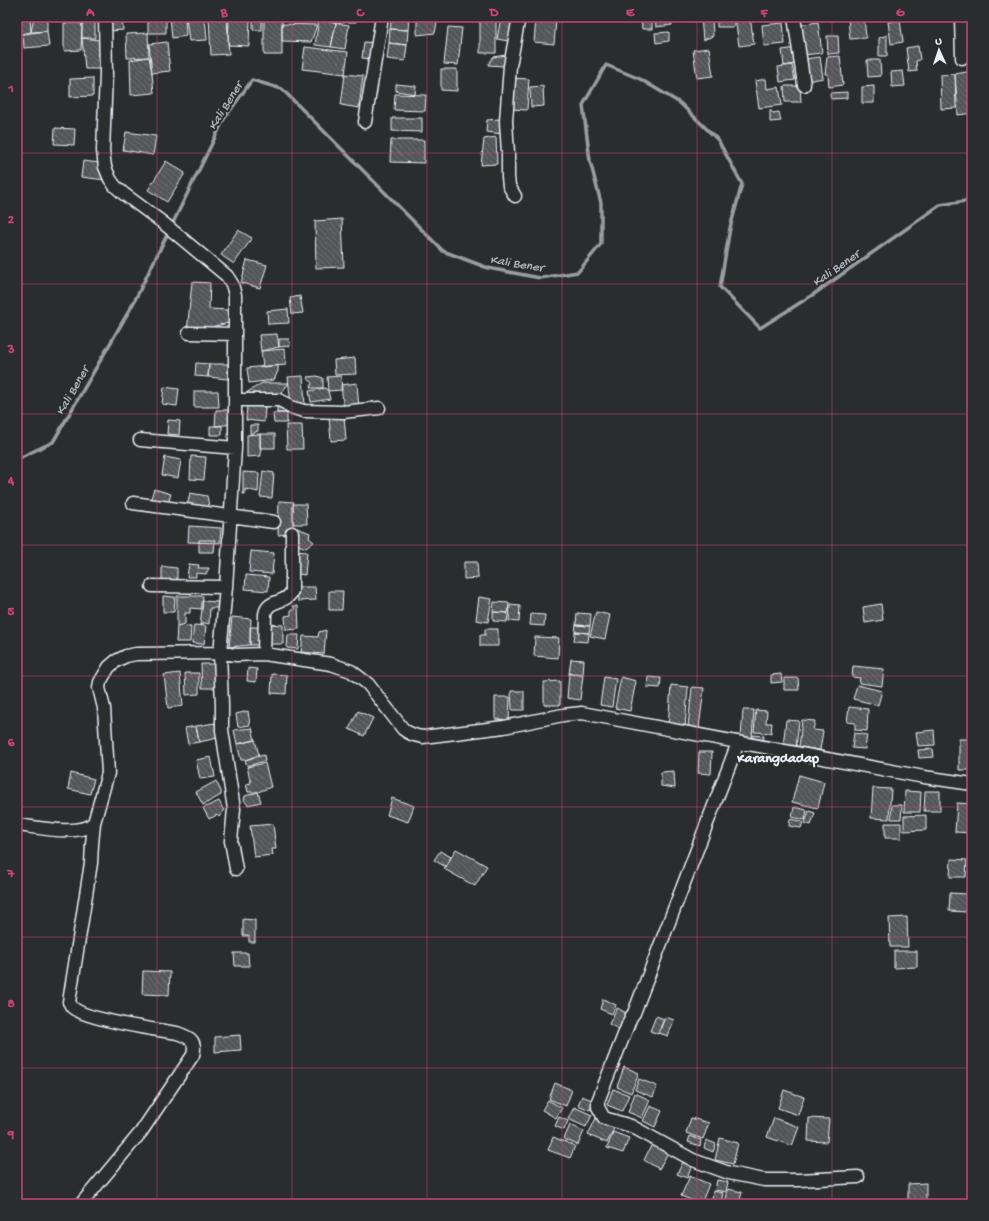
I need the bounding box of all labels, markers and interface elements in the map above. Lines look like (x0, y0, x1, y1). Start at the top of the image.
text: A (85, 6, 95, 21)
text: B (220, 6, 229, 21)
text: C (355, 6, 365, 21)
text: D (489, 6, 499, 21)
text: E (626, 6, 635, 21)
text: F (760, 6, 769, 21)
text: G (896, 6, 905, 21)
north arrow (919, 30, 959, 70)
text: U (935, 36, 943, 48)
water label: Kali Bener (205, 77, 248, 133)
text: 1 (7, 82, 14, 97)
text: 2 (8, 213, 15, 228)
water label: Kali Bener (810, 246, 865, 291)
water label: Kali Bener (489, 253, 547, 276)
text: 3 (7, 343, 15, 358)
water label: Kali Bener (53, 362, 94, 418)
text: 4 (7, 474, 15, 489)
text: 5 (8, 605, 15, 620)
text: 6 (8, 736, 15, 751)
district label: Karangdadap (736, 751, 819, 768)
text: 7 (7, 867, 16, 882)
text: 8 (7, 997, 15, 1012)
text: 9 (7, 1128, 15, 1143)

